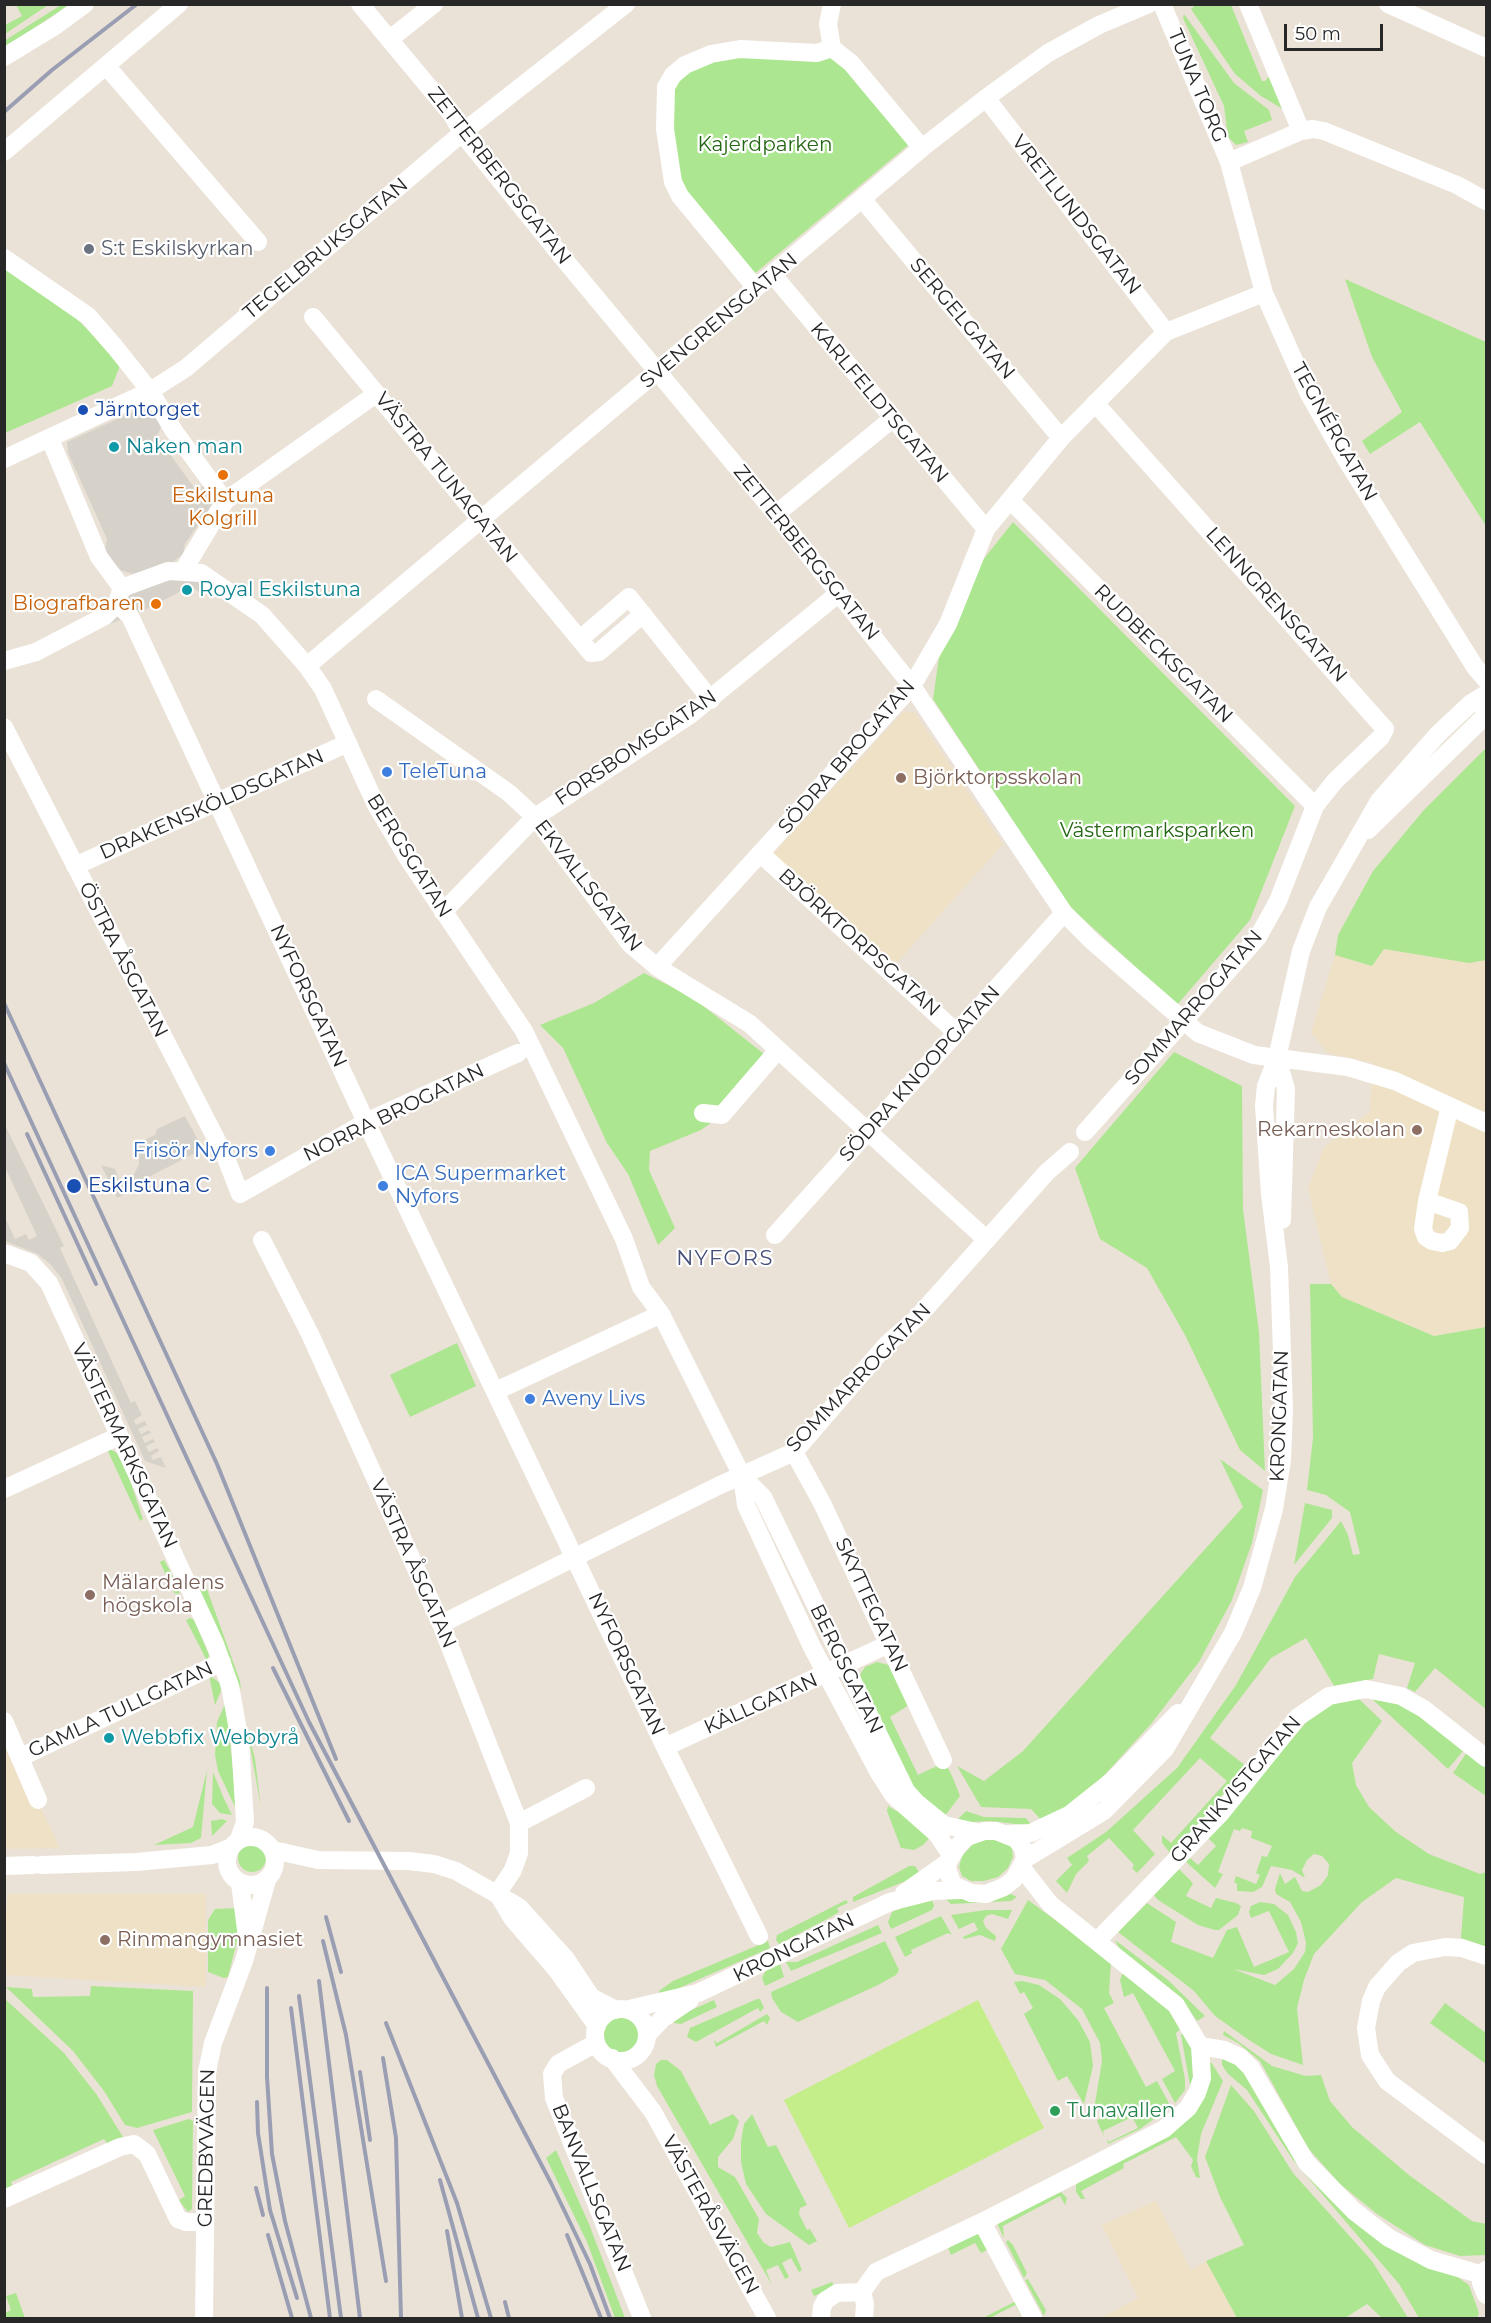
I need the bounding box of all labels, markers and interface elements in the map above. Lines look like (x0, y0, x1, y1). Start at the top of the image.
scale bar (1287, 12, 1386, 50)
text: 50 m (1295, 23, 1341, 45)
street label: TUNA TORG (1162, 26, 1232, 146)
street label: ZETTERBERGSGATAN (422, 82, 576, 270)
street label: VRETLUNDSGATAN (1006, 130, 1146, 300)
park label: Kajerdparken (698, 133, 832, 157)
street label: TEGELBRUKSGATAN (239, 173, 413, 325)
place label: S:t Eskilskyrkan (101, 237, 254, 261)
marker: S:t Eskilskyrkan (82, 242, 96, 256)
street label: SVENGRENSGATAN (635, 248, 803, 394)
street label: SERGELGATAN (904, 253, 1020, 385)
street label: KARLFELDTSGATAN (805, 318, 953, 488)
street label: TEGNÉRGATAN (1286, 358, 1382, 506)
street label: VÄSTRA TUNAGATAN (370, 388, 522, 568)
place label: Järntorget (95, 398, 200, 422)
marker: Järntorget (76, 403, 90, 417)
place label: Naken man (126, 435, 243, 459)
marker: Naken man (107, 440, 121, 454)
street label: ZETTERBERGSGATAN (728, 461, 884, 645)
marker: Eskilstuna Kolgrill (216, 468, 230, 482)
place label: Eskilstuna Kolgrill (172, 484, 274, 531)
street label: LENNGRENSGATAN (1200, 523, 1352, 687)
place label: Royal Eskilstuna (199, 578, 361, 602)
street label: RUDBECKSGATAN (1089, 580, 1237, 728)
marker: Royal Eskilstuna (180, 583, 194, 597)
place label: Biografbaren (13, 592, 144, 616)
marker: Biografbaren (149, 597, 163, 611)
street label: SÖDRA BROGATAN (774, 675, 920, 839)
street label: FORSBOMSGATAN (551, 685, 721, 811)
street label: DRAKENSKÖLDSGATAN (96, 745, 328, 865)
place label: TeleTuna (399, 760, 487, 784)
marker: TeleTuna (380, 765, 394, 779)
place label: Björktorpsskolan (913, 766, 1082, 790)
marker: Björktorpsskolan (894, 771, 908, 785)
street label: BERGSGATAN (361, 790, 457, 922)
street label: EKVALLSGATAN (529, 815, 647, 957)
park label: Västermarksparken (1060, 819, 1254, 843)
street label: BJÖRKTORPSGATAN (773, 864, 945, 1022)
street label: ÖSTRA ÅSGATAN (73, 878, 173, 1042)
street label: NYFORSGATAN (264, 921, 352, 1071)
street label: SOMMARROGATAN (1120, 925, 1268, 1091)
street label: SÖDRA KNOOPGATAN (835, 981, 1005, 1167)
street label: NORRA BROGATAN (300, 1059, 488, 1167)
place label: Rekarneskolan (1257, 1118, 1405, 1142)
marker: Rekarneskolan (1410, 1123, 1424, 1137)
place label: Frisör Nyfors (133, 1139, 258, 1163)
marker: Frisör Nyfors (263, 1144, 277, 1158)
place label: ICA Supermarket Nyfors (395, 1162, 566, 1209)
place label: Eskilstuna C (88, 1174, 210, 1198)
marker: Eskilstuna C (65, 1177, 83, 1195)
marker: ICA Supermarket Nyfors (376, 1179, 390, 1193)
district label: NYFORS (676, 1246, 774, 1272)
street label: SOMMARROGATAN (782, 1299, 936, 1457)
street label: VÄSTERMARKSGATAN (66, 1340, 182, 1552)
street label: KRONGATAN (1266, 1350, 1294, 1482)
place label: Aveny Livs (542, 1387, 645, 1411)
marker: Aveny Livs (523, 1392, 537, 1406)
street label: VÄSTRA ÅSGATAN (365, 1476, 461, 1652)
street label: SKYTTEGATAN (829, 1534, 913, 1676)
place label: Mälardalens högskola (102, 1571, 224, 1618)
marker: Mälardalens högskola (83, 1588, 97, 1602)
street label: NYFORSGATAN (582, 1589, 670, 1739)
street label: BERGSGATAN (804, 1600, 888, 1738)
street label: GAMLA TULLGATAN (25, 1657, 217, 1763)
street label: KÄLLGATAN (700, 1668, 822, 1740)
street label: GRANKVISTGATAN (1165, 1711, 1307, 1869)
place label: Webbfix Webbyrå (121, 1726, 299, 1750)
marker: Webbfix Webbyrå (102, 1731, 116, 1745)
street label: KRONGATAN (729, 1908, 859, 1988)
place label: Rinmangymnasiet (117, 1928, 303, 1952)
marker: Rinmangymnasiet (98, 1933, 112, 1947)
street label: GREDBYVÄGEN (194, 2068, 220, 2228)
place label: Tunavallen (1067, 2099, 1175, 2123)
street label: BANVALLSGATAN (546, 2100, 636, 2276)
marker: Tunavallen (1048, 2104, 1062, 2118)
street label: VÄSTERÅSVÄGEN (656, 2131, 764, 2299)

